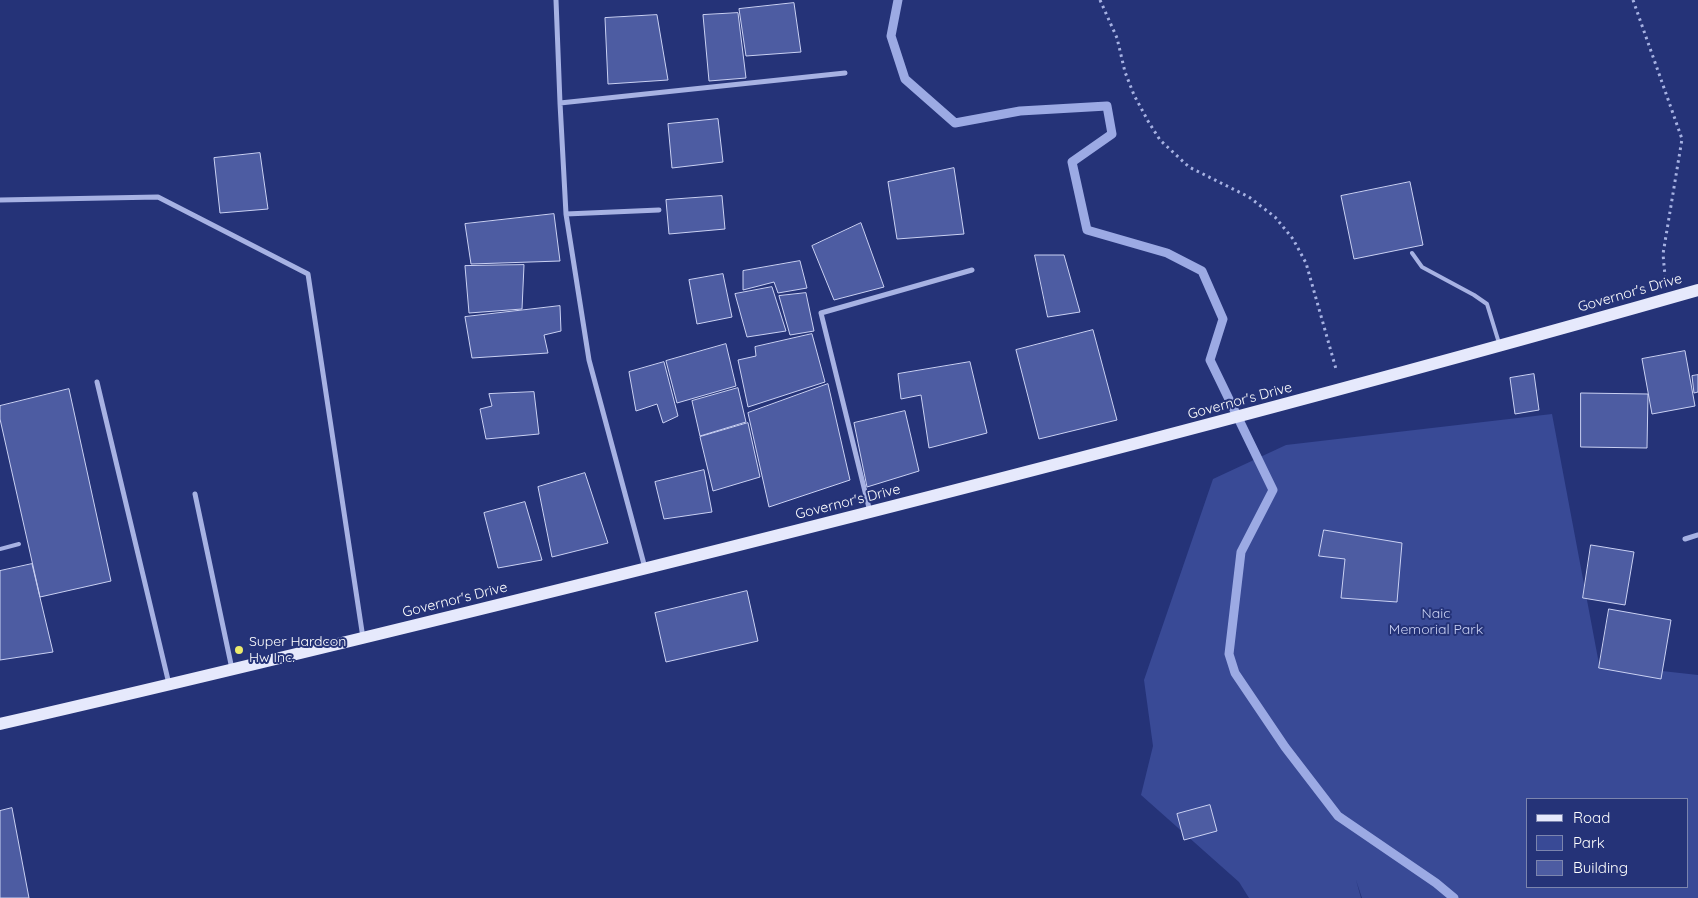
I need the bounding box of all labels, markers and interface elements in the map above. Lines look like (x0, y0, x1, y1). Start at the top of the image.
street label: Governor's Drive (1576, 270, 1684, 316)
street label: Governor's Drive (1186, 379, 1294, 423)
street label: Governor's Drive (794, 481, 902, 523)
street label: Governor's Drive (401, 579, 509, 621)
park label: Naic Memorial Park (1389, 606, 1483, 638)
place label: Super Hardcon Hw Inc. (249, 634, 346, 666)
marker: Super Hardcon Hw Inc. (233, 644, 245, 656)
legend (1526, 798, 1688, 888)
text: Road (1573, 808, 1610, 827)
text: Park (1573, 833, 1605, 852)
text: Building (1573, 858, 1628, 877)

